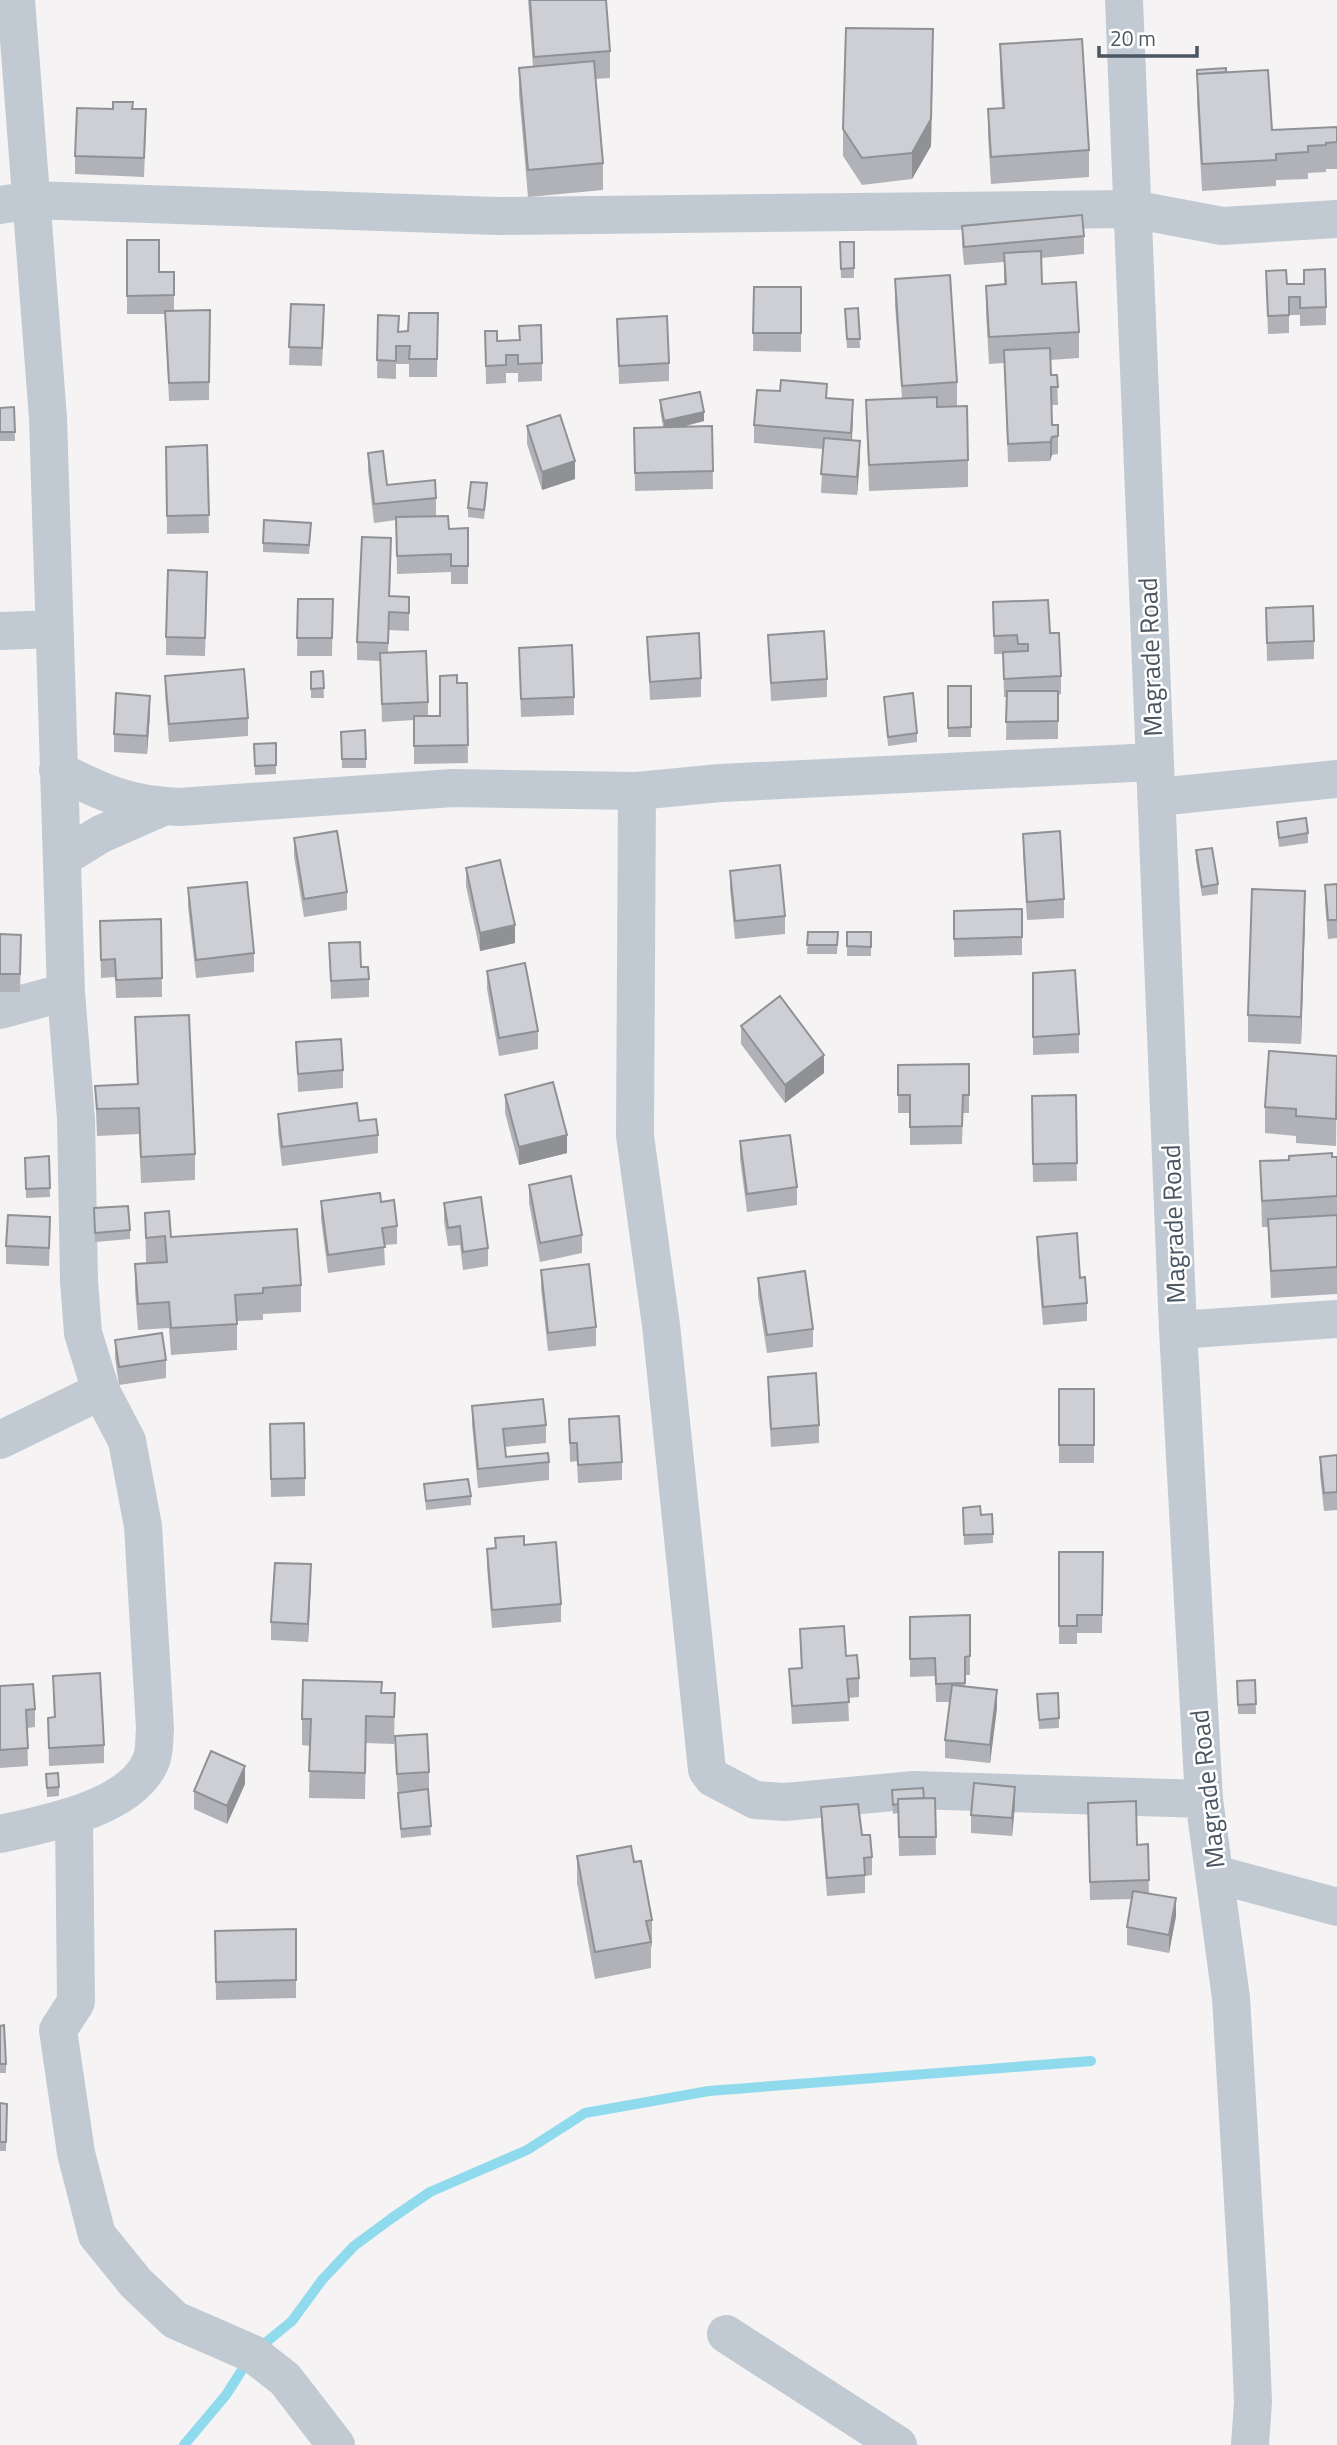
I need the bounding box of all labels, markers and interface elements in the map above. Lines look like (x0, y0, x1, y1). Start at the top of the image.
scale bar (1099, 14, 1197, 58)
text: 20 m (1110, 22, 1156, 54)
street label: Magrade Road (1128, 577, 1172, 737)
street label: Magrade Road (1151, 1144, 1195, 1304)
street label: Magrade Road (1179, 1708, 1235, 1870)

